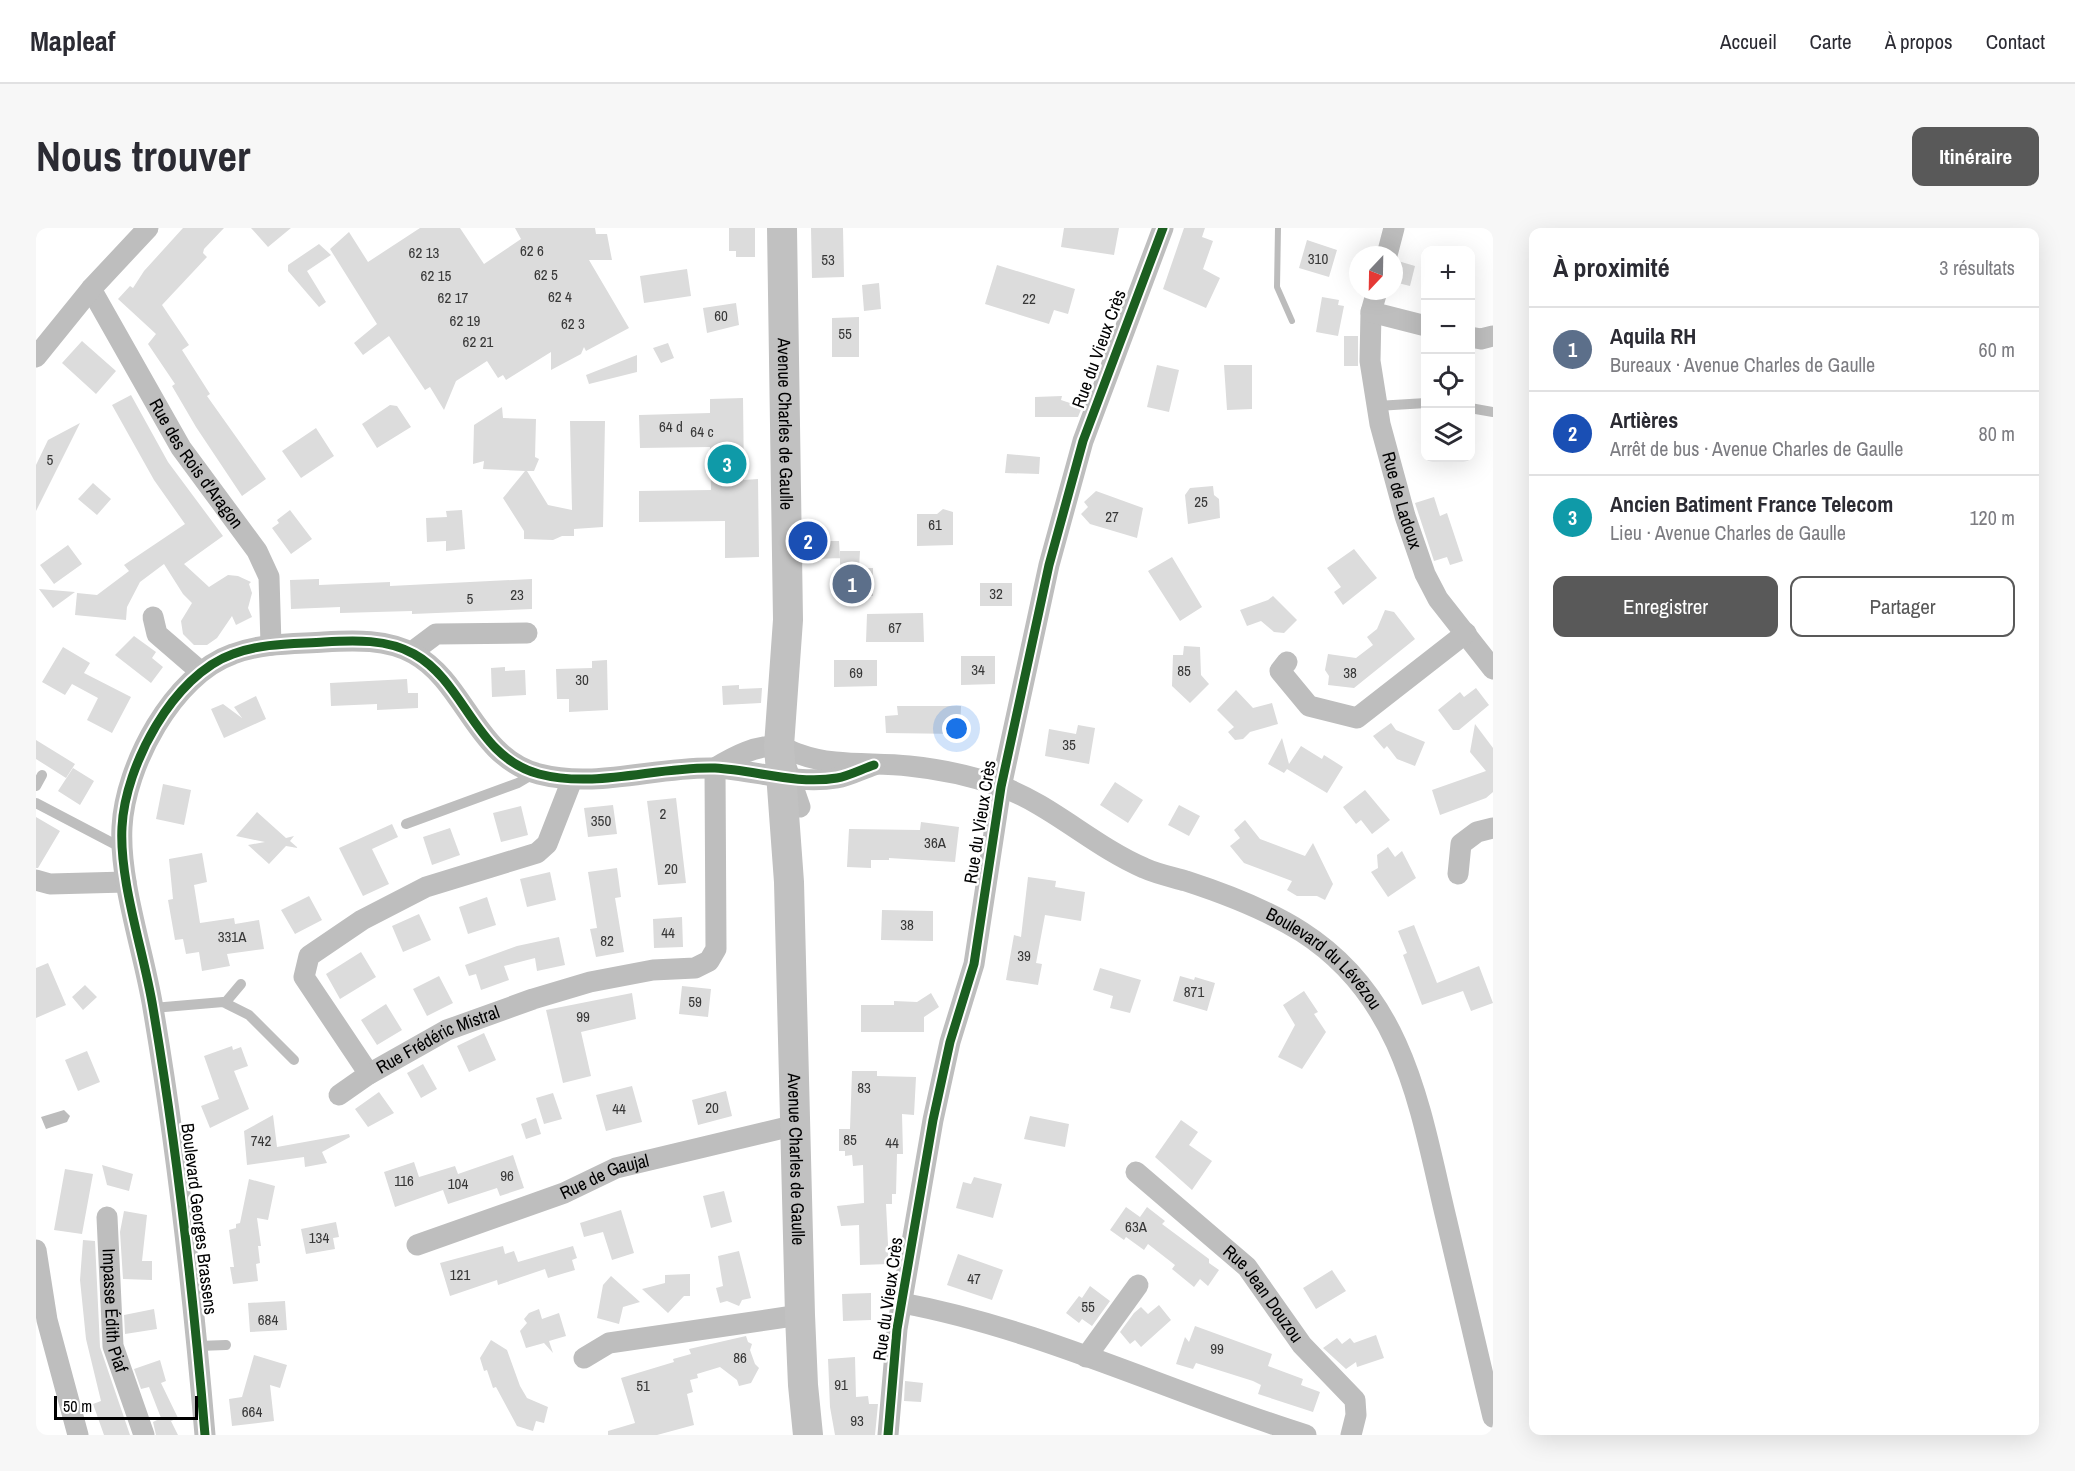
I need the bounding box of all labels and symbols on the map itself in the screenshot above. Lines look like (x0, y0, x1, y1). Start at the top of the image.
house number: 62 6 (520, 240, 544, 261)
house number: 62 13 (409, 242, 440, 263)
north arrow (1349, 246, 1403, 300)
house number: 310 (1308, 248, 1328, 269)
house number: 53 (821, 249, 835, 270)
house number: 62 5 (534, 264, 558, 285)
house number: 62 15 (421, 265, 452, 286)
house number: 62 4 (548, 286, 572, 307)
street label: Rue du Vieux Crès (1066, 286, 1132, 412)
house number: 62 17 (438, 287, 469, 308)
house number: 22 (1022, 288, 1036, 309)
house number: 60 (714, 305, 728, 326)
house number: 62 19 (450, 310, 481, 331)
house number: 62 3 (561, 313, 585, 334)
house number: 55 (838, 323, 852, 344)
house number: 62 21 (463, 331, 494, 352)
street label: Avenue Charles de Gaulle (772, 337, 799, 510)
street label: Rue des Rois d'Aragon (144, 394, 249, 534)
house number: 64 d (659, 416, 683, 437)
house number: 64 c (690, 421, 714, 442)
pin: 3 (708, 442, 746, 486)
house number: 5 (47, 449, 54, 470)
street label: Rue de Ladoux (1376, 449, 1429, 553)
house number: 25 (1194, 491, 1208, 512)
house number: 27 (1105, 506, 1119, 527)
house number: 61 (928, 514, 942, 535)
pin: 2 (788, 518, 828, 564)
pin: 1 (832, 562, 872, 606)
house number: 32 (989, 583, 1003, 604)
house number: 23 (510, 584, 524, 605)
house number: 5 (467, 588, 474, 609)
house number: 67 (888, 617, 902, 638)
house number: 34 (971, 659, 985, 680)
house number: 85 (1177, 660, 1191, 681)
house number: 69 (849, 662, 863, 683)
house number: 38 (1343, 662, 1357, 683)
house number: 30 (575, 669, 589, 690)
your location (942, 714, 971, 743)
house number: 35 (1062, 734, 1076, 755)
street label: Rue du Vieux Crès (957, 759, 1002, 885)
house number: 2 (660, 803, 667, 824)
house number: 350 (591, 810, 611, 831)
house number: 36A (924, 832, 947, 853)
house number: 20 (664, 858, 678, 879)
street label: Boulevard du Lévézou (1262, 901, 1388, 1014)
house number: 38 (900, 914, 914, 935)
house number: 44 (661, 922, 675, 943)
house number: 331A (218, 926, 247, 947)
house number: 82 (600, 930, 614, 951)
house number: 39 (1017, 945, 1031, 966)
house number: 871 (1184, 981, 1204, 1002)
house number: 59 (688, 991, 702, 1012)
street label: Rue Frédéric Mistral (371, 999, 503, 1080)
house number: 99 (576, 1006, 590, 1027)
street label: Avenue Charles de Gaulle (782, 1072, 811, 1246)
house number: 83 (857, 1077, 871, 1098)
house number: 20 (705, 1097, 719, 1118)
house number: 44 (612, 1098, 626, 1119)
street label: Boulevard Georges Brassens (175, 1122, 224, 1316)
house number: 85 (843, 1129, 857, 1150)
house number: 742 (251, 1130, 271, 1151)
house number: 44 (885, 1132, 899, 1153)
street label: Rue de Gaujal (556, 1148, 651, 1205)
house number: 96 (500, 1165, 514, 1186)
house number: 116 (394, 1170, 414, 1191)
house number: 104 (448, 1173, 468, 1194)
house number: 63A (1125, 1216, 1148, 1237)
house number: 134 (309, 1227, 329, 1248)
street label: Rue du Vieux Crès (866, 1236, 909, 1362)
street label: Rue Jean Douzou (1218, 1239, 1310, 1347)
street label: Impasse Édith Piaf (96, 1248, 135, 1377)
house number: 121 (450, 1264, 470, 1285)
house number: 47 (967, 1268, 981, 1289)
house number: 55 (1081, 1296, 1095, 1317)
house number: 684 (258, 1309, 278, 1330)
house number: 99 (1210, 1338, 1224, 1359)
house number: 86 (733, 1347, 747, 1368)
house number: 91 (834, 1374, 848, 1395)
house number: 51 (636, 1375, 650, 1396)
scale bar (54, 1393, 198, 1420)
house number: 664 (242, 1401, 262, 1422)
house number: 93 (850, 1410, 864, 1431)

